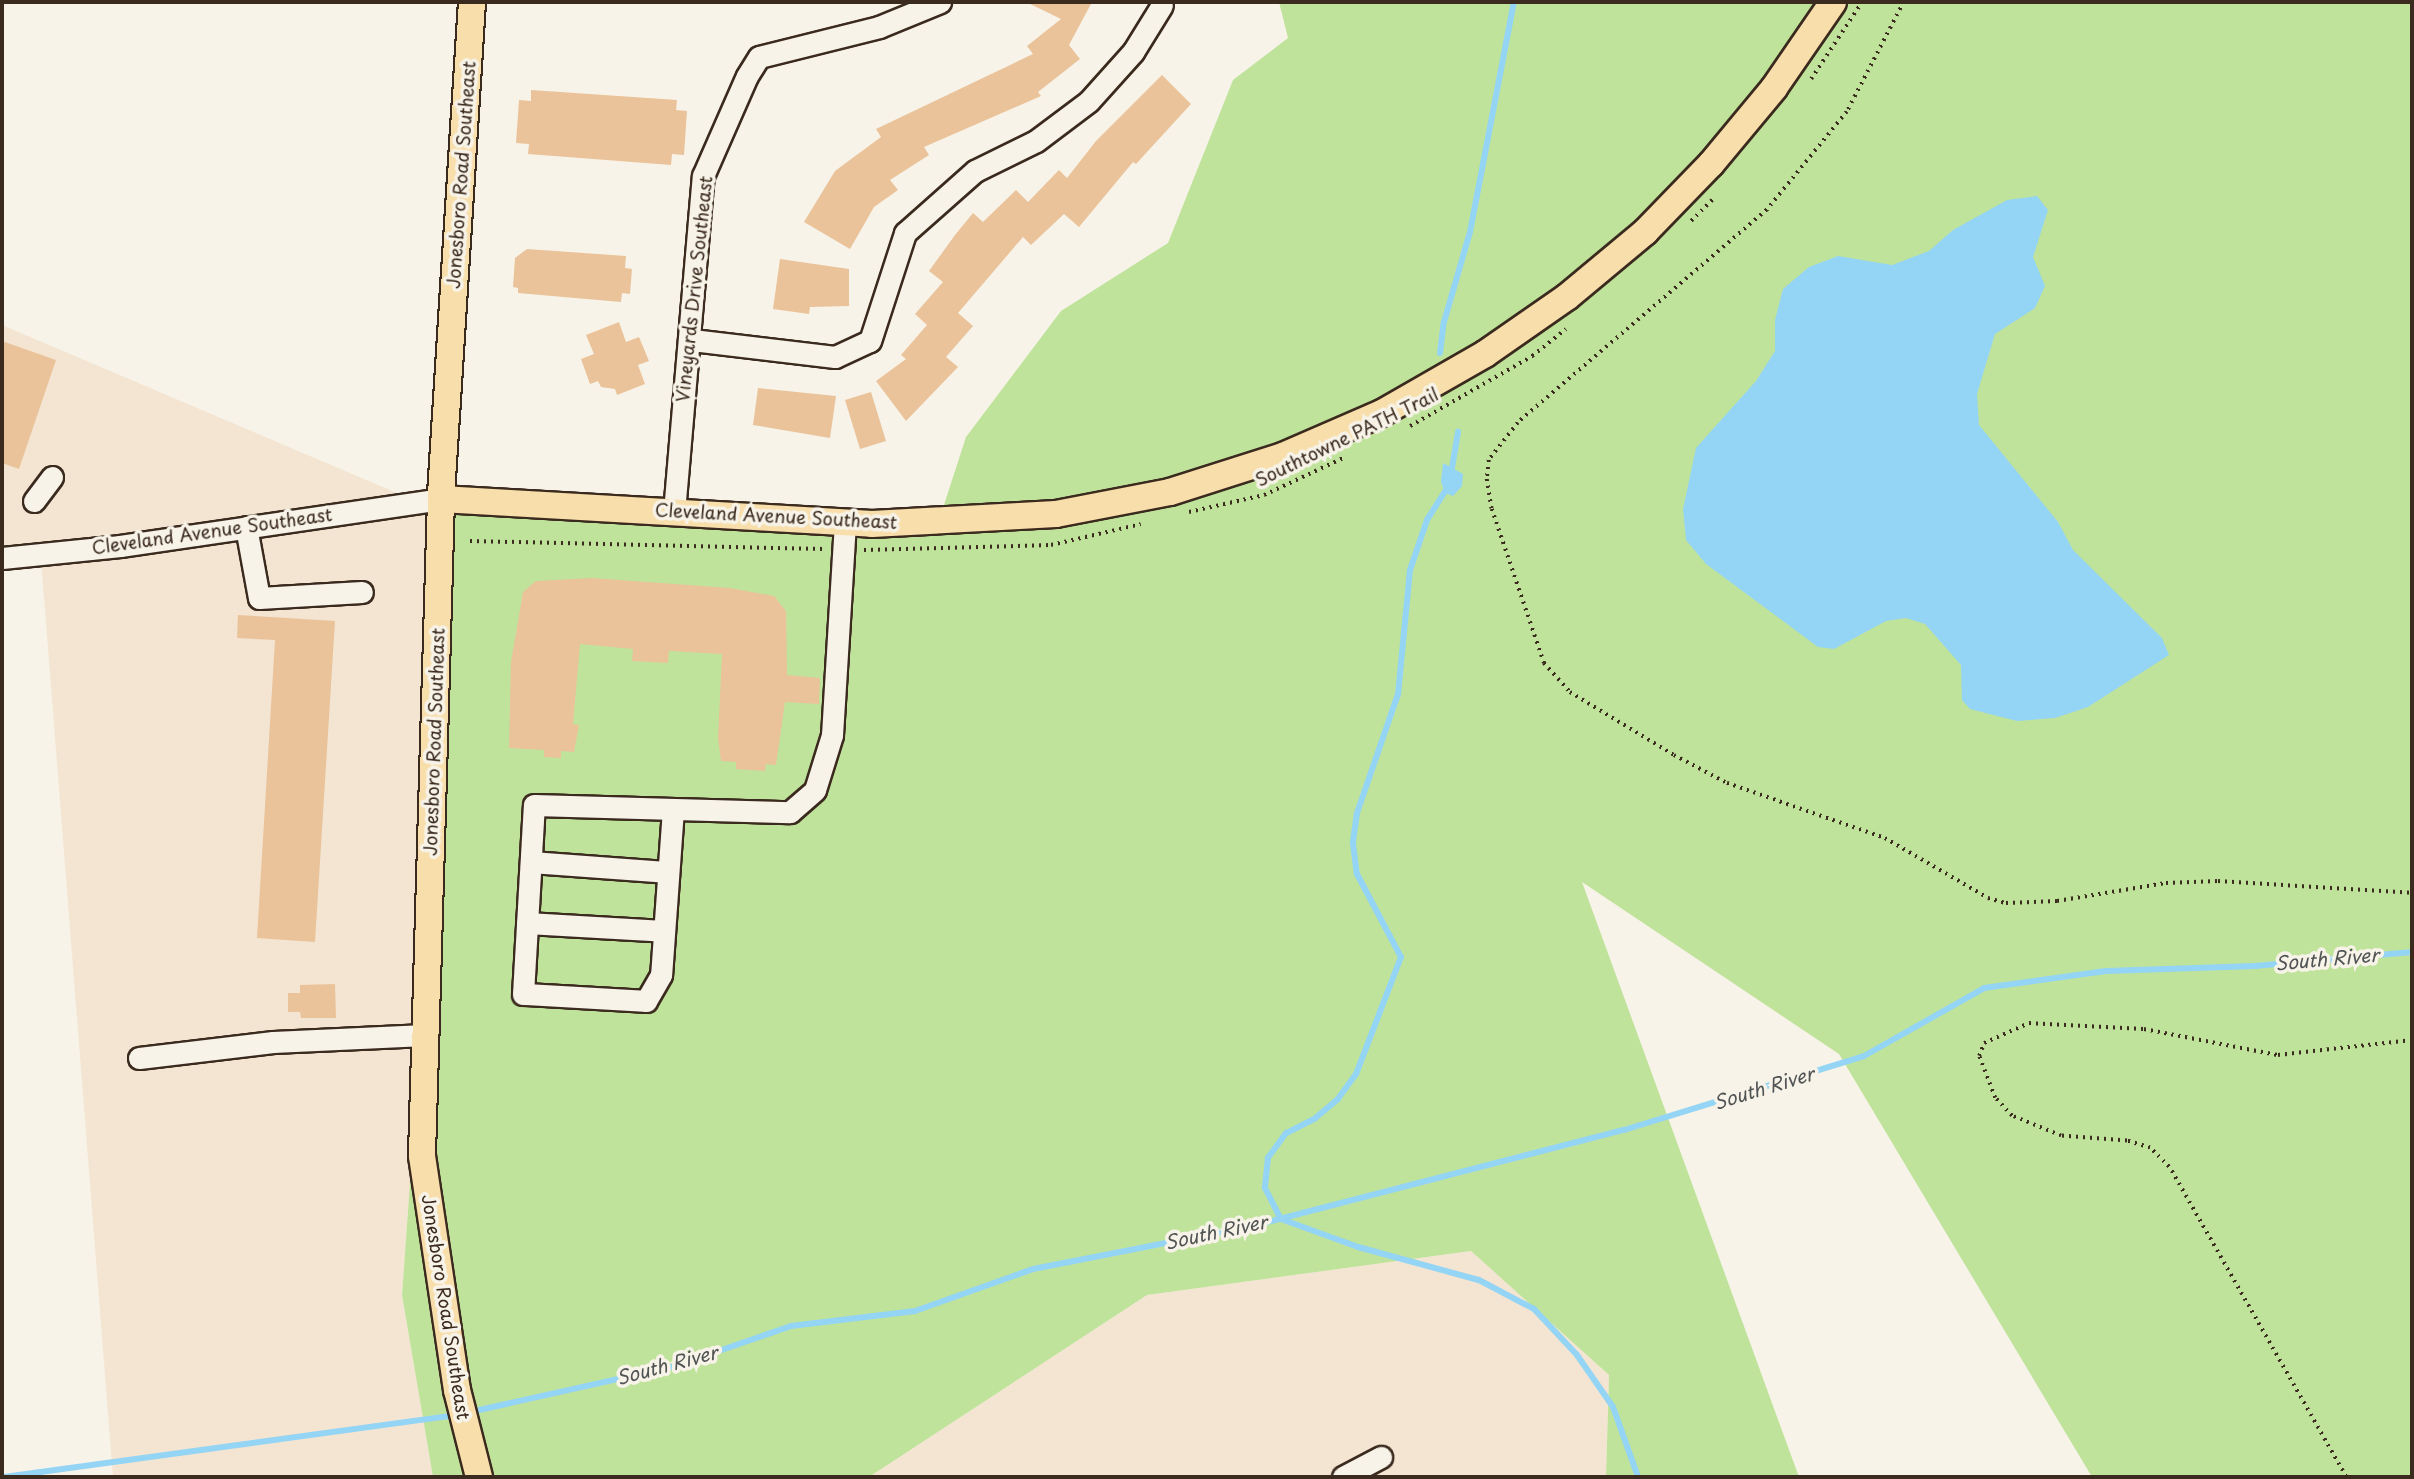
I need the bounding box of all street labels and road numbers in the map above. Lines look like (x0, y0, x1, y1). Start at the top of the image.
street label: Jonesboro Road Southeast (442, 60, 480, 290)
street label: Vineyards Drive Southeast (671, 174, 717, 404)
street label: Southtowne PATH Trail (1251, 383, 1443, 491)
street label: Cleveland Avenue Southeast (655, 499, 897, 533)
street label: Cleveland Avenue Southeast (91, 504, 333, 558)
street label: Jonesboro Road Southeast (419, 628, 449, 856)
street label: Jonesboro Road Southeast (417, 1193, 475, 1421)

